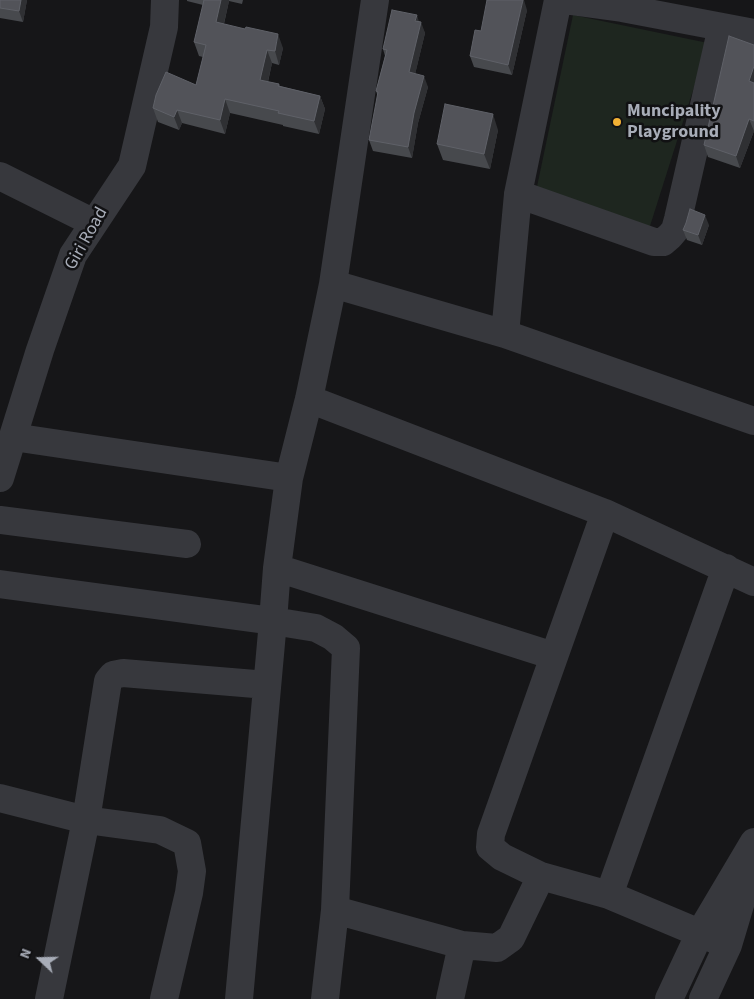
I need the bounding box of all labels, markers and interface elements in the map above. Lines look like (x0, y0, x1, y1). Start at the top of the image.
place label: Muncipality Playground (627, 101, 721, 144)
marker: Muncipality Playground (611, 116, 623, 128)
street label: Giri Road (61, 204, 113, 274)
north arrow (15, 934, 65, 984)
text: N (15, 946, 37, 962)

